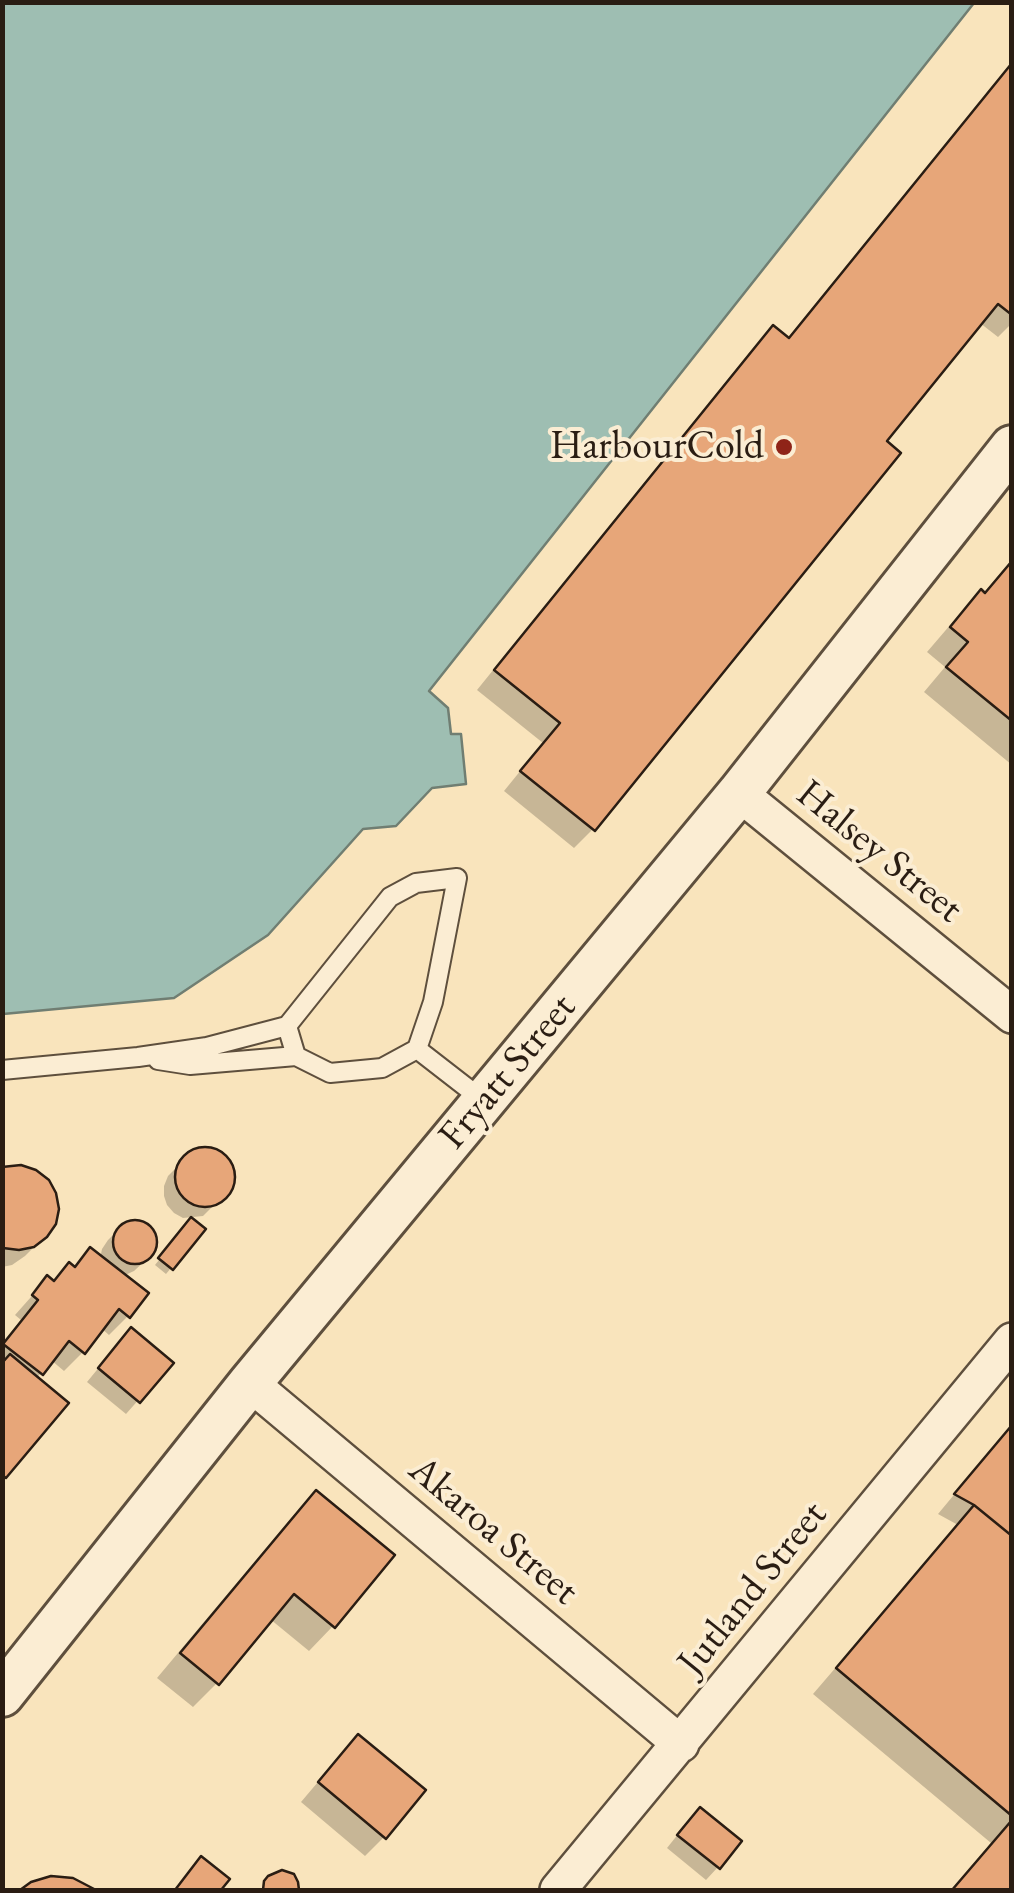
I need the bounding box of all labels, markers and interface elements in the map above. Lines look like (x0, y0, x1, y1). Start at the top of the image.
place label: HarbourCold (550, 423, 764, 471)
marker: HarbourCold (773, 436, 795, 458)
street label: Halsey Street (786, 770, 972, 934)
street label: Fryatt Street (429, 985, 587, 1159)
street label: Akaroa Street (398, 1446, 588, 1616)
street label: Jutland Street (668, 1492, 838, 1686)

